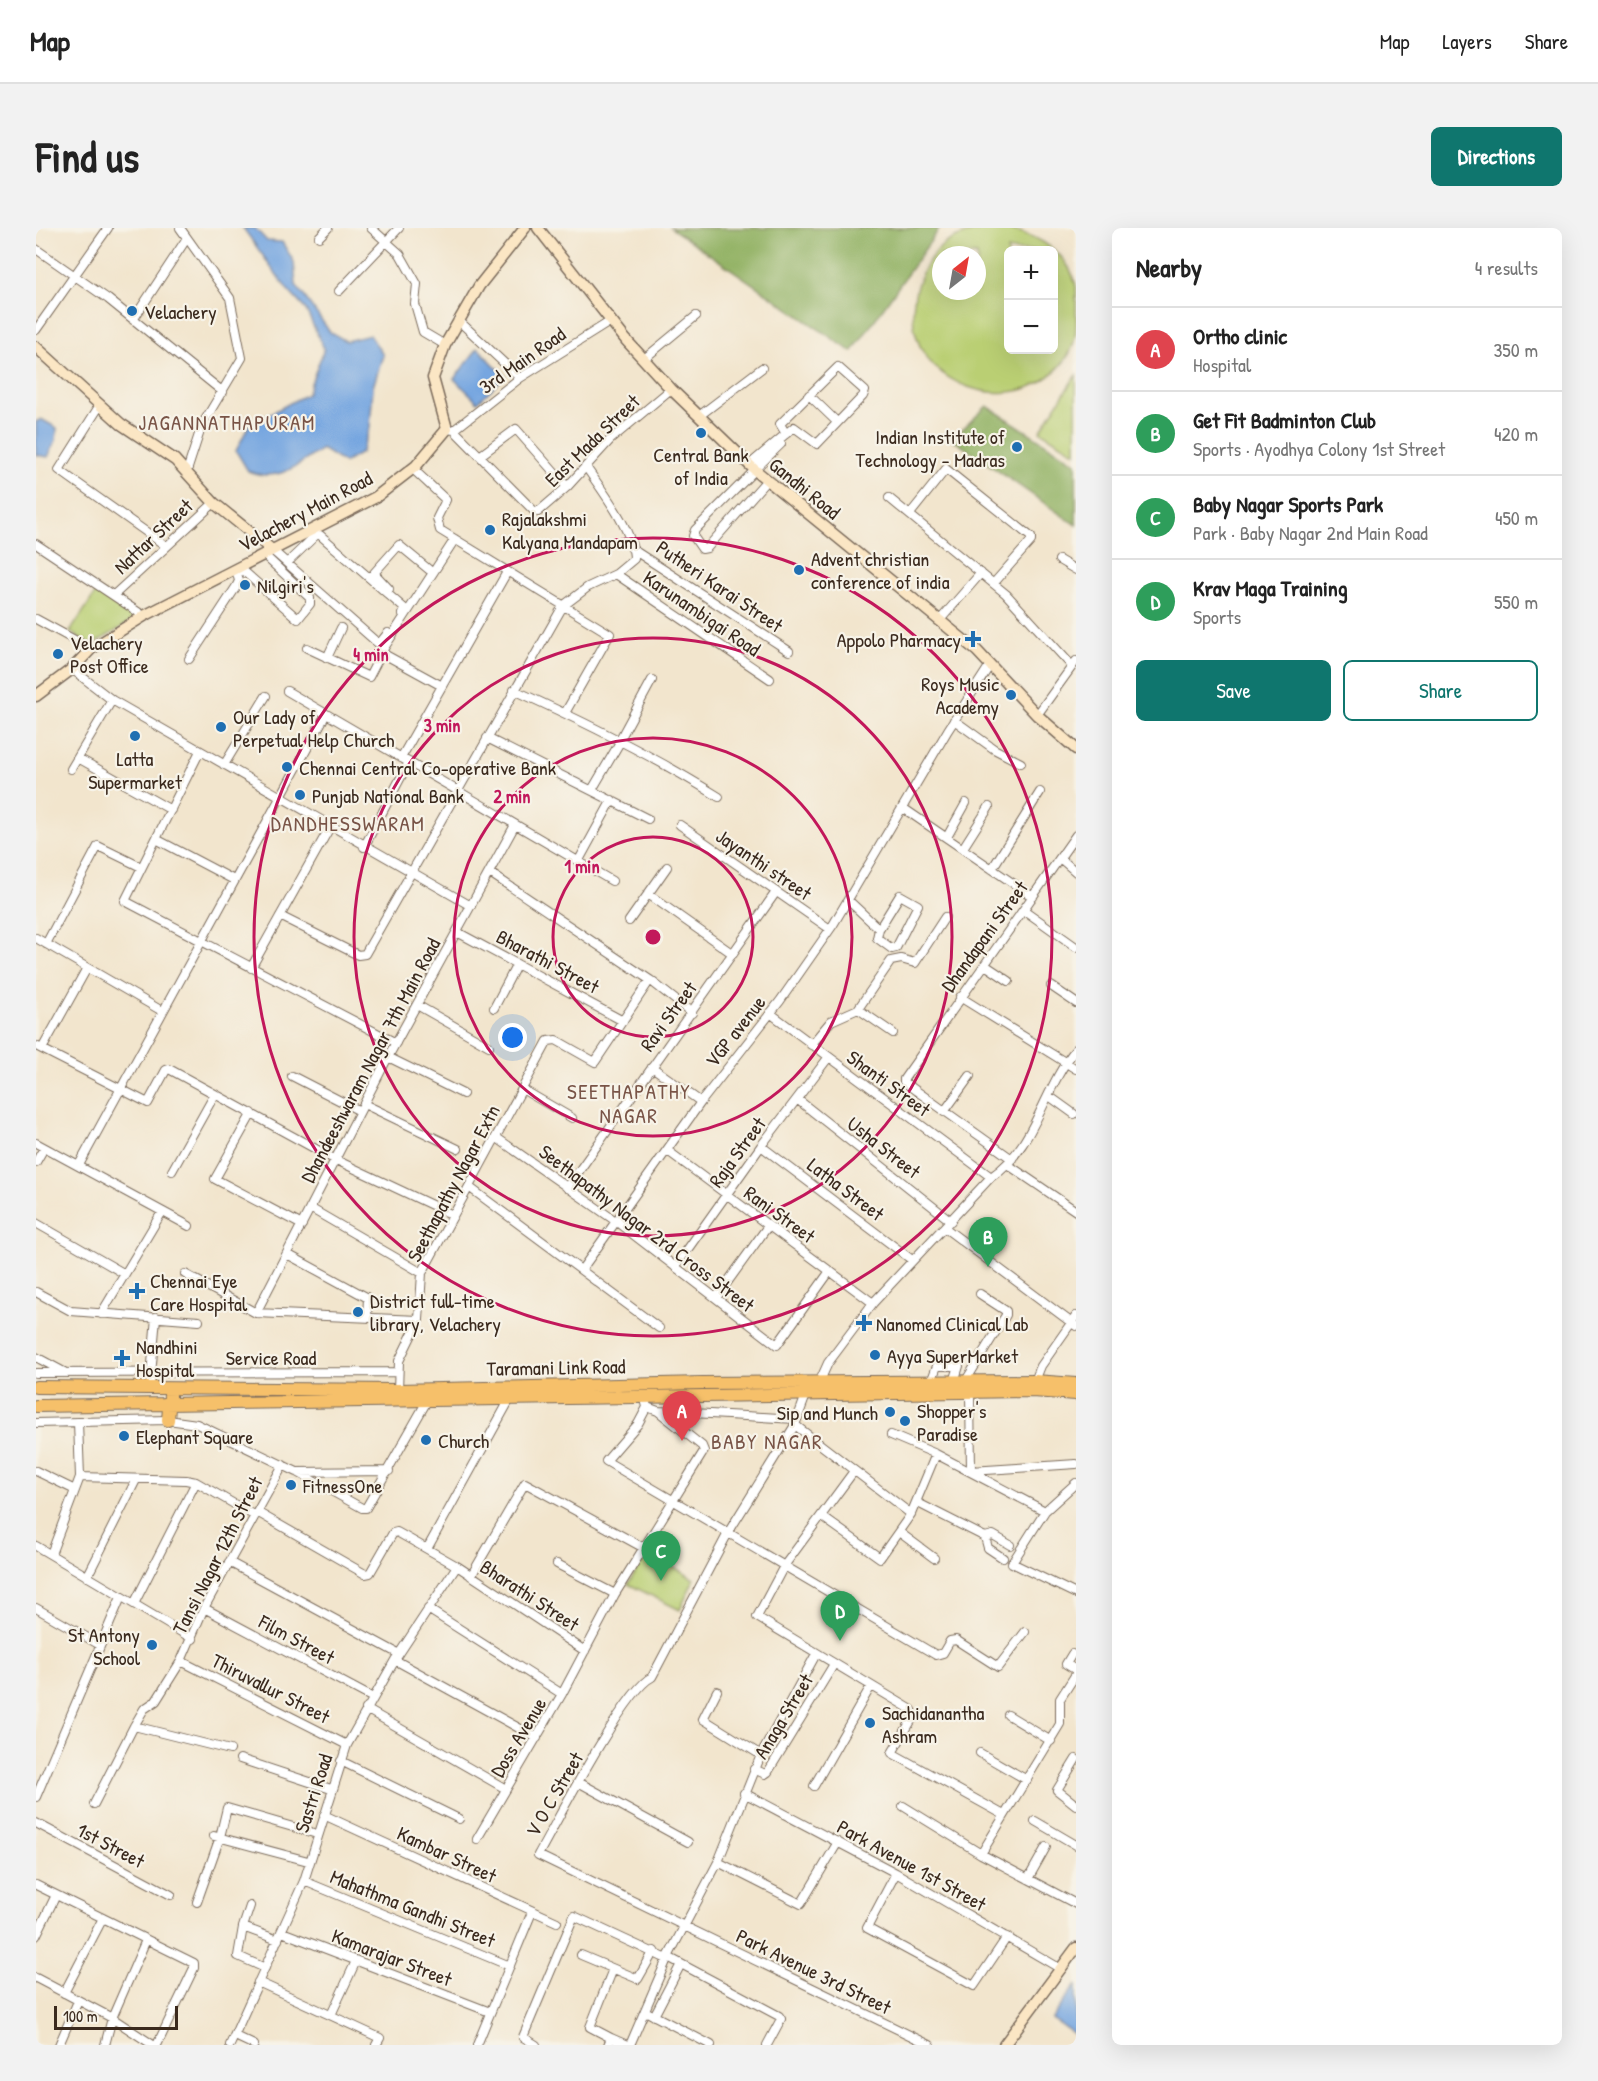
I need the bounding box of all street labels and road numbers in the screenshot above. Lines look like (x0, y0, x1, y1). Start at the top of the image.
street label: 3rd Main Road (473, 320, 571, 400)
street label: East Mada Street (539, 387, 646, 492)
street label: Gandhi Road (764, 451, 846, 525)
street label: Velachery Main Road (233, 464, 377, 558)
street label: Nattar Street (108, 492, 199, 580)
street label: Putheri Karai Street (651, 534, 789, 639)
street label: Karunambigai Road (638, 564, 766, 662)
street label: Jayanthi street (711, 822, 818, 907)
street label: Dhandapani Street (934, 874, 1034, 997)
street label: Bharathi Street (492, 923, 605, 1000)
street label: Dhandeeshwaram Nagar 7th Main Road (294, 933, 446, 1187)
street label: Ravi Street (633, 975, 703, 1057)
street label: VGP avenue (699, 990, 771, 1072)
street label: Shanti Street (842, 1044, 937, 1123)
street label: Seethapathy Nagar Extn (400, 1100, 506, 1266)
street label: Usha Street (842, 1110, 927, 1185)
street label: Raja Street (702, 1111, 772, 1193)
street label: Seethapathy Nagar 2rd Cross Street (534, 1138, 761, 1319)
street label: Latha Street (802, 1151, 891, 1227)
street label: Rani Street (739, 1179, 822, 1250)
street label: Service Road (226, 1344, 316, 1371)
street label: Taramani Link Road (486, 1352, 626, 1382)
street label: Tansi Nagar 12th Street (166, 1471, 269, 1638)
street label: Bharathi Street (475, 1553, 586, 1638)
street label: Film Street (254, 1607, 341, 1671)
street label: Thiruvallur Street (207, 1647, 336, 1730)
street label: Anaga Street (747, 1668, 819, 1763)
street label: Doss Avenue (484, 1692, 552, 1782)
street label: V O C Street (519, 1746, 590, 1841)
street label: Sastri Road (288, 1750, 338, 1836)
street label: Park Avenue 1st Street (833, 1813, 992, 1918)
street label: 1st Street (72, 1816, 151, 1875)
street label: Kambar Street (393, 1819, 502, 1889)
street label: Mahathma Gandhi Street (327, 1863, 501, 1954)
street label: Kamarajar Street (328, 1922, 457, 1993)
street label: Park Avenue 3rd Street (732, 1922, 897, 2021)

